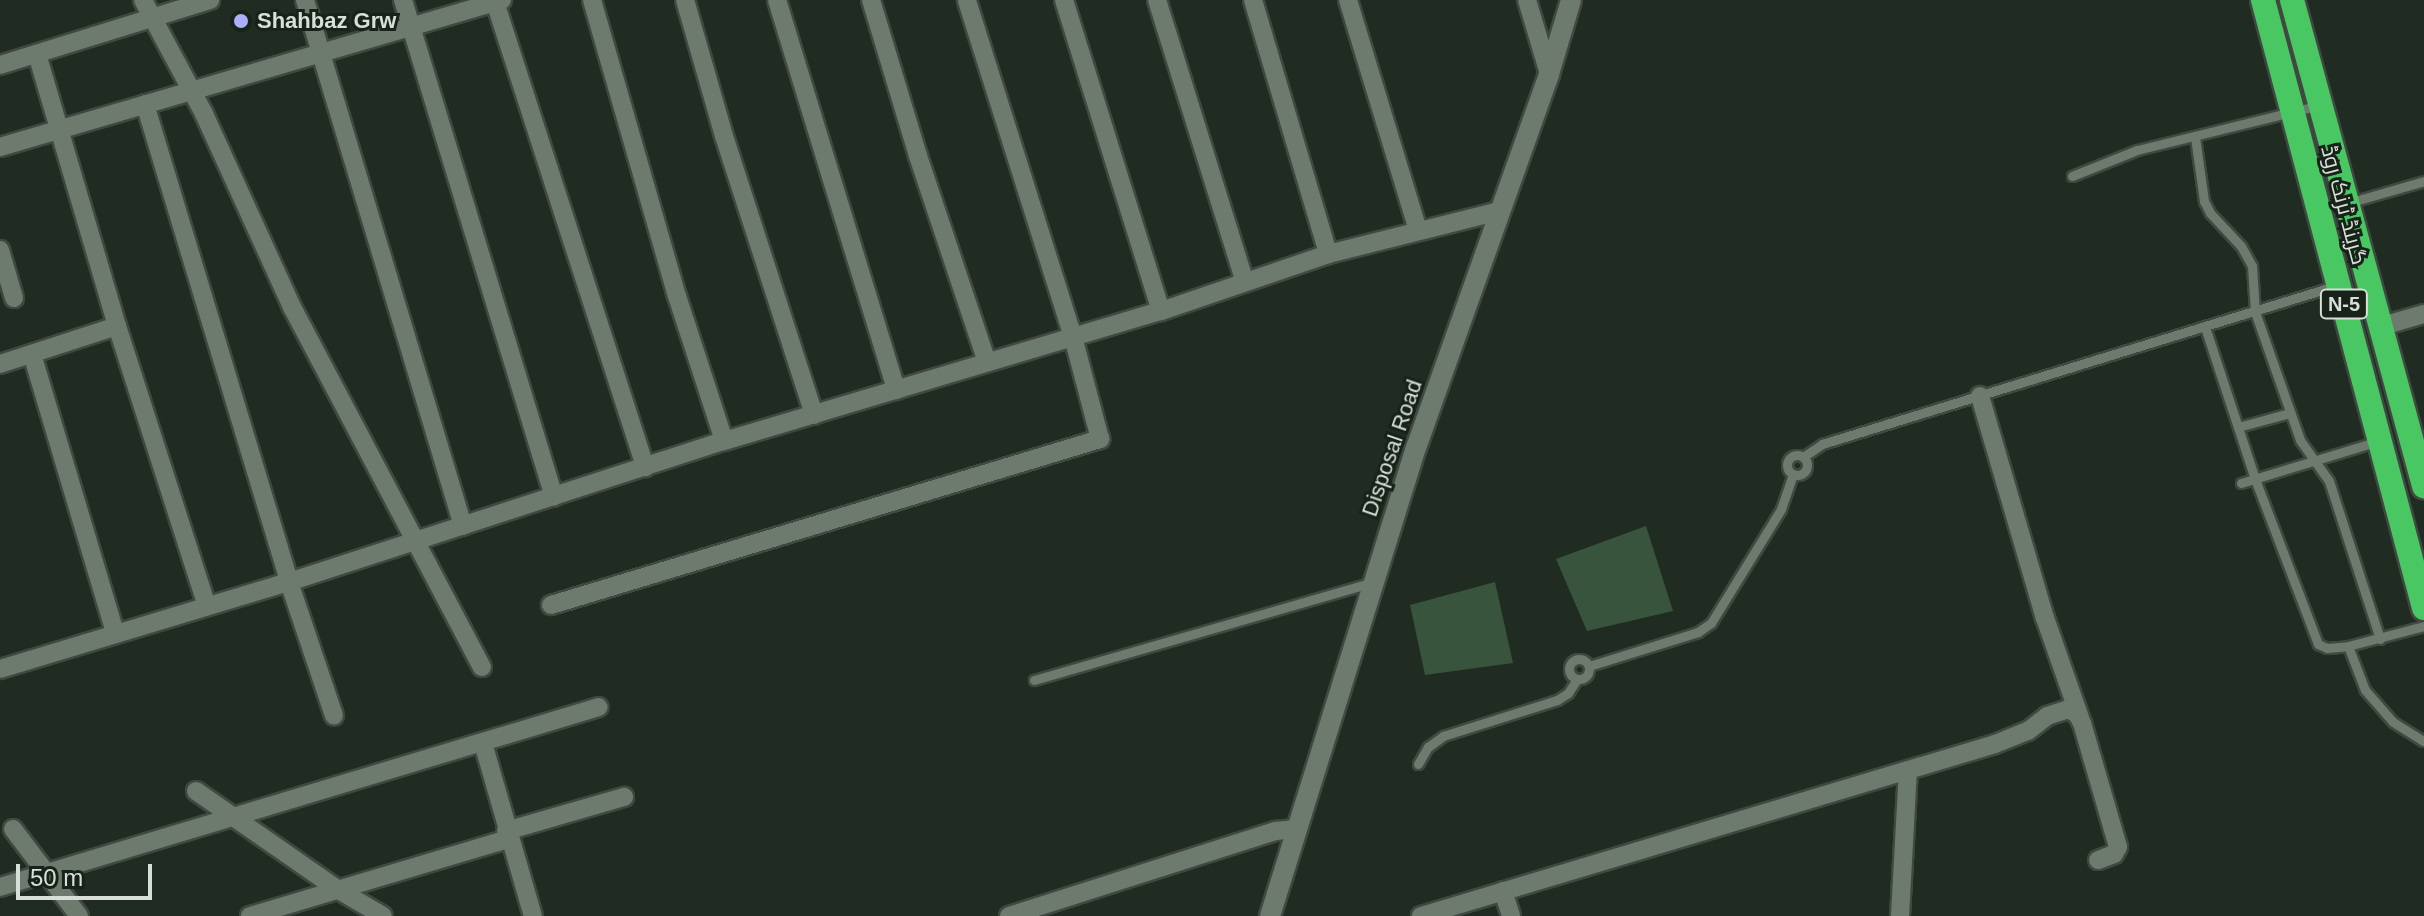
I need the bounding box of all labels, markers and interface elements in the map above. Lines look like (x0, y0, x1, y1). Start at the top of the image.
place label: Shahbaz Grw (257, 8, 396, 34)
marker: Shahbaz Grw (232, 12, 250, 30)
street label: گرینڈ ٹرنک روڈ (2315, 142, 2373, 268)
road number: N-5 (2318, 288, 2370, 320)
street label: Disposal Road (1356, 376, 1428, 520)
scale bar (20, 848, 156, 898)
text: 50 m (30, 864, 83, 891)

